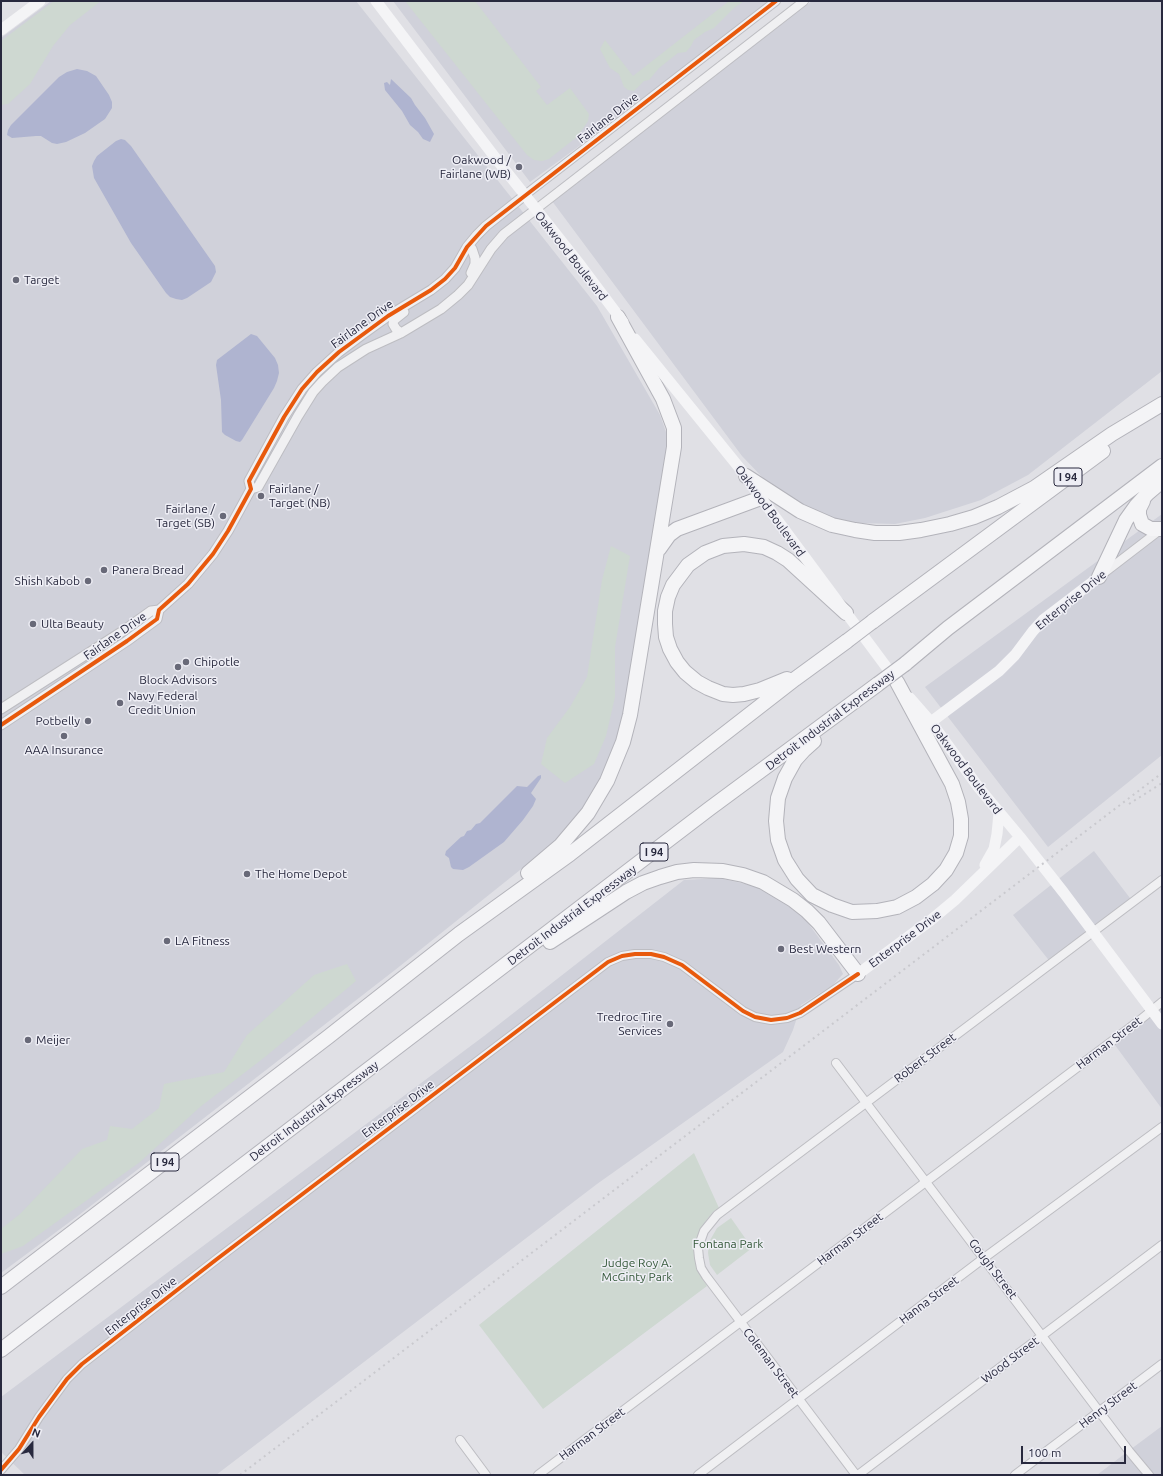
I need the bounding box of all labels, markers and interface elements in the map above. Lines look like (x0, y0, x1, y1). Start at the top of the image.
street label: Fairlane Drive (575, 90, 641, 146)
place label: Oakwood / Fairlane (WB) (440, 153, 511, 181)
marker: Oakwood / Fairlane (WB) (514, 162, 524, 172)
street label: Oakwood Boulevard (532, 208, 610, 304)
place label: Target (24, 273, 59, 287)
marker: Target (11, 275, 21, 285)
street label: Fairlane Drive (328, 297, 396, 351)
street label: Oakwood Boulevard (732, 462, 808, 560)
road number: I 94 (1054, 468, 1082, 486)
place label: Fairlane / Target (NB) (269, 482, 330, 510)
marker: Fairlane / Target (NB) (256, 491, 266, 501)
place label: Fairlane / Target (SB) (156, 502, 215, 530)
marker: Fairlane / Target (SB) (218, 511, 228, 521)
place label: Panera Bread (112, 563, 184, 577)
marker: Panera Bread (99, 565, 109, 575)
street label: Enterprise Drive (1033, 567, 1109, 633)
place label: Shish Kabob (15, 574, 80, 588)
marker: Shish Kabob (83, 576, 93, 586)
street label: Fairlane Drive (81, 609, 149, 663)
place label: Ulta Beauty (41, 617, 104, 631)
marker: Ulta Beauty (28, 619, 38, 629)
place label: Chipotle (194, 655, 240, 669)
marker: Chipotle (181, 657, 191, 667)
marker: Block Advisors (173, 662, 183, 672)
street label: Detroit Industrial Expressway (763, 667, 897, 773)
place label: Block Advisors (139, 673, 217, 687)
place label: Navy Federal Credit Union (128, 689, 198, 717)
marker: Navy Federal Credit Union (115, 698, 125, 708)
place label: Potbelly (36, 714, 80, 728)
marker: Potbelly (83, 716, 93, 726)
street label: Oakwood Boulevard (927, 721, 1005, 817)
marker: AAA Insurance (59, 731, 69, 741)
place label: AAA Insurance (25, 743, 103, 757)
road number: I 94 (640, 843, 668, 861)
street label: Detroit Industrial Expressway (505, 862, 639, 968)
place label: The Home Depot (255, 867, 347, 881)
marker: The Home Depot (242, 869, 252, 879)
street label: Enterprise Drive (866, 907, 944, 971)
place label: LA Fitness (175, 934, 230, 948)
marker: LA Fitness (162, 936, 172, 946)
place label: Best Western (789, 942, 861, 956)
marker: Best Western (776, 944, 786, 954)
place label: Tredroc Tire Services (597, 1010, 662, 1038)
street label: Harman Street (1073, 1014, 1145, 1072)
marker: Tredroc Tire Services (665, 1019, 675, 1029)
street label: Robert Street (891, 1030, 959, 1086)
place label: Meijer (36, 1033, 70, 1047)
marker: Meijer (23, 1035, 33, 1045)
street label: Detroit Industrial Expressway (247, 1058, 381, 1164)
street label: Enterprise Drive (359, 1077, 437, 1141)
road number: I 94 (151, 1153, 179, 1171)
street label: Harman Street (814, 1210, 886, 1268)
street label: Gough Street (966, 1236, 1020, 1302)
park label: Fontana Park (693, 1237, 763, 1251)
park label: Judge Roy A. McGinty Park (602, 1256, 672, 1284)
street label: Hanna Street (896, 1273, 962, 1327)
street label: Enterprise Drive (102, 1274, 180, 1338)
street label: Coleman Street (740, 1325, 802, 1401)
street label: Wood Street (978, 1334, 1042, 1386)
street label: Henry Street (1076, 1379, 1140, 1431)
street label: Harman Street (556, 1405, 628, 1463)
north arrow (12, 1424, 52, 1464)
text: N (30, 1426, 42, 1440)
scale bar (1023, 1438, 1128, 1464)
text: 100 m (1028, 1446, 1061, 1459)

